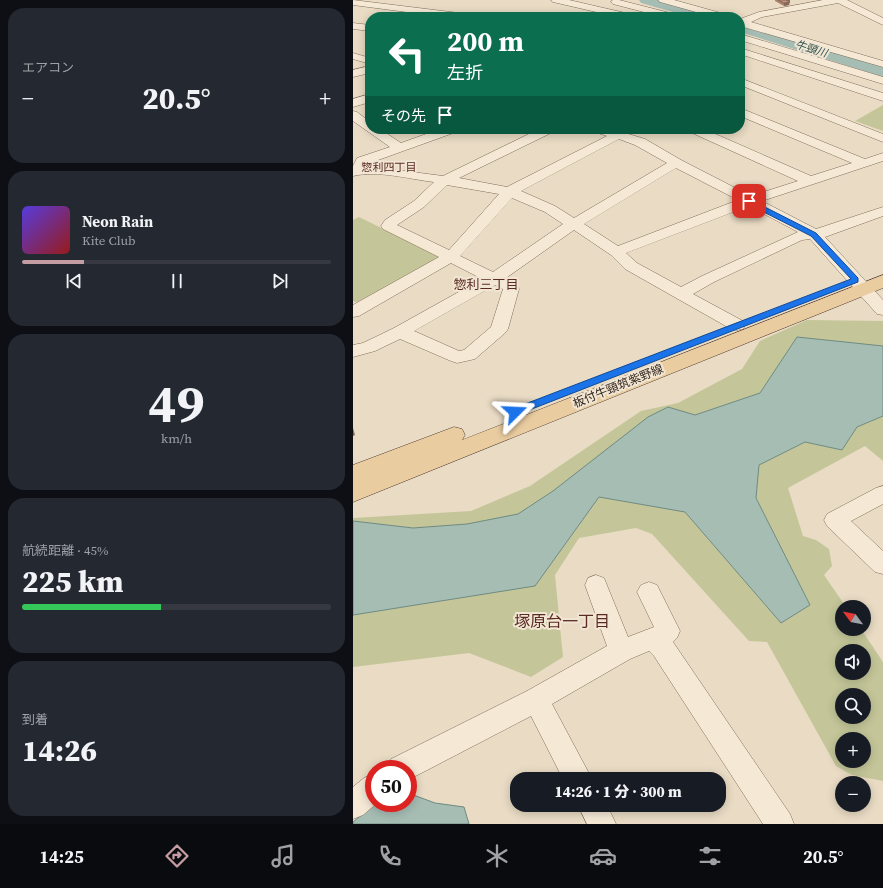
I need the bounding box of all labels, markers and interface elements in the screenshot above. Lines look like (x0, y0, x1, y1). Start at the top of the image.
text: 200 m (447, 22, 524, 60)
icon: left (381, 28, 433, 80)
water label: 牛頸川 (793, 37, 830, 61)
text: エアコン (22, 59, 74, 76)
text: 左折 (447, 60, 483, 85)
text: 20.5° (142, 78, 211, 119)
text: − (22, 83, 34, 113)
text: + (319, 83, 331, 113)
icon: arrive (434, 104, 456, 126)
text: その先 (381, 105, 426, 126)
district label: 惣利四丁目 (362, 160, 417, 175)
pin (732, 184, 766, 218)
icon: arrive (738, 190, 760, 212)
text: Neon Rain (82, 211, 153, 232)
text: Kite Club (82, 232, 135, 249)
icon: previous (63, 270, 85, 292)
icon: pause (166, 270, 188, 292)
icon: next (269, 270, 291, 292)
district label: 惣利三丁目 (453, 276, 519, 293)
street label: 板付牛頸筑紫野線 (570, 361, 666, 411)
text: 49 (148, 368, 205, 439)
position arrow (494, 391, 536, 433)
text: km/h (161, 430, 192, 447)
text: 航続距離 · 45% (22, 542, 108, 559)
text: 225 km (22, 561, 123, 602)
north arrow (835, 600, 871, 636)
map controls (835, 600, 871, 812)
district label: 塚原台一丁目 (514, 610, 610, 632)
button: sound (835, 644, 871, 680)
button: search (835, 688, 871, 724)
text: 到着 (22, 711, 48, 728)
text: 14:26 (22, 730, 97, 771)
button: + (835, 732, 871, 768)
speed limit sign: 50 (365, 760, 417, 812)
button: − (835, 776, 871, 812)
text: 14:26 · 1 分 · 300 m (554, 781, 682, 802)
icon: directions (163, 842, 191, 870)
icon: music (269, 842, 297, 870)
icon: phone (376, 842, 404, 870)
icon: climate (483, 842, 511, 870)
icon: car (589, 842, 617, 870)
icon: filters (696, 842, 724, 870)
text: 14:25 (39, 844, 84, 869)
text: 20.5° (803, 844, 844, 869)

